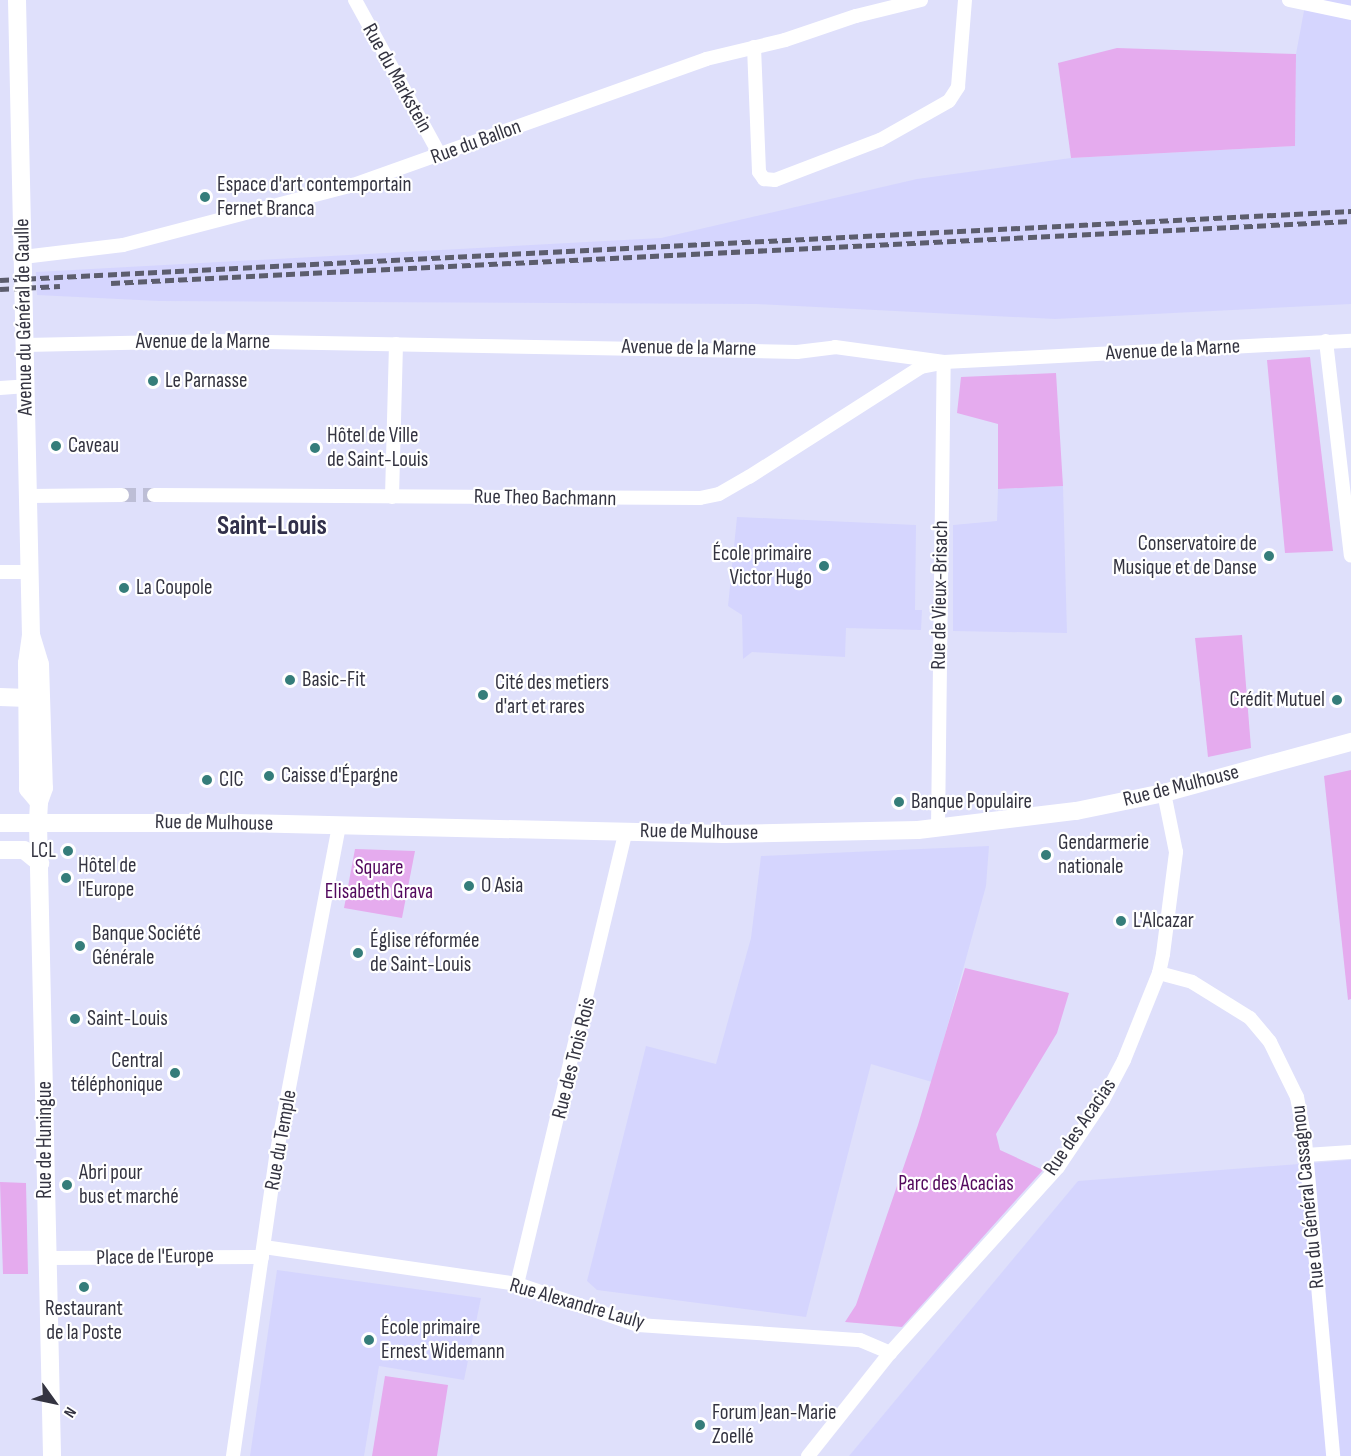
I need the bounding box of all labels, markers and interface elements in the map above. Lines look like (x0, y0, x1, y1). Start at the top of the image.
street label: Rue du Markstein (357, 19, 437, 137)
street label: Rue du Ballon (427, 114, 525, 170)
place label: Espace d'art contemportain Fernet Branca (217, 172, 412, 222)
marker: Espace d'art contemportain Fernet Branca (198, 190, 212, 204)
street label: Avenue du Général de Gaulle (10, 218, 38, 416)
street label: Avenue de la Marne (136, 329, 270, 355)
street label: Avenue de la Marne (622, 334, 756, 362)
street label: Avenue de la Marne (1105, 334, 1241, 366)
place label: Le Parnasse (165, 368, 247, 394)
marker: Le Parnasse (146, 374, 160, 388)
place label: Hôtel de Ville de Saint-Louis (327, 423, 428, 473)
place label: Caveau (68, 433, 119, 459)
marker: Caveau (49, 439, 63, 453)
marker: Hôtel de Ville de Saint-Louis (308, 441, 322, 455)
street label: Rue Theo Bachmann (474, 484, 616, 512)
district label: Saint-Louis (217, 511, 327, 543)
street label: Rue de Vieux-Brisach (926, 520, 954, 670)
place label: Conservatoire de Musique et de Danse (1113, 531, 1257, 581)
place label: École primaire Victor Hugo (713, 541, 812, 591)
marker: Conservatoire de Musique et de Danse (1262, 549, 1276, 563)
marker: École primaire Victor Hugo (817, 559, 831, 573)
place label: La Coupole (136, 575, 212, 601)
marker: La Coupole (117, 581, 131, 595)
place label: Basic-Fit (302, 667, 366, 693)
place label: Cité des metiers d'art et rares (495, 670, 609, 720)
marker: Basic-Fit (283, 673, 297, 687)
place label: Crédit Mutuel (1230, 687, 1325, 713)
marker: Cité des metiers d'art et rares (476, 688, 490, 702)
marker: Crédit Mutuel (1330, 693, 1344, 707)
street label: Rue de Mulhouse (1121, 759, 1241, 813)
place label: Caisse d'Épargne (281, 763, 398, 789)
place label: CIC (219, 767, 244, 793)
marker: Caisse d'Épargne (262, 769, 276, 783)
marker: CIC (200, 773, 214, 787)
place label: Banque Populaire (911, 789, 1032, 815)
marker: Banque Populaire (892, 795, 906, 809)
street label: Rue de Mulhouse (155, 809, 273, 837)
street label: Rue de Mulhouse (640, 818, 758, 846)
place label: Gendarmerie nationale (1058, 830, 1149, 880)
place label: LCL (31, 838, 56, 864)
marker: LCL (61, 844, 75, 858)
marker: Gendarmerie nationale (1039, 848, 1053, 862)
place label: Hôtel de l'Europe (78, 853, 137, 903)
park label: Square Elisabeth Grava (325, 855, 433, 905)
marker: Hôtel de l'Europe (59, 871, 73, 885)
place label: O Asia (481, 873, 523, 899)
marker: O Asia (462, 879, 476, 893)
place label: L'Alcazar (1133, 908, 1194, 934)
marker: L'Alcazar (1114, 914, 1128, 928)
place label: Banque Société Générale (92, 921, 201, 971)
place label: Église réformée de Saint-Louis (370, 928, 479, 978)
marker: Banque Société Générale (73, 939, 87, 953)
marker: Église réformée de Saint-Louis (351, 946, 365, 960)
street label: Rue des Trois Rois (547, 995, 601, 1121)
place label: Saint-Louis (87, 1006, 168, 1032)
marker: Saint-Louis (68, 1012, 82, 1026)
place label: Central téléphonique (71, 1048, 163, 1098)
marker: Central téléphonique (168, 1066, 182, 1080)
street label: Rue des Acacias (1038, 1074, 1122, 1180)
street label: Rue de Huningue (32, 1081, 58, 1199)
street label: Rue du Temple (260, 1088, 302, 1192)
street label: Rue du Général Cassagnou (1286, 1104, 1330, 1290)
place label: Abri pour bus et marché (79, 1160, 179, 1210)
park label: Parc des Acacias (898, 1171, 1014, 1197)
marker: Abri pour bus et marché (60, 1178, 74, 1192)
street label: Place de l'Europe (96, 1243, 214, 1271)
street label: Rue Alexandre Lauly (507, 1273, 647, 1335)
marker: Restaurant de la Poste (77, 1280, 91, 1294)
place label: Restaurant de la Poste (45, 1296, 123, 1346)
place label: École primaire Ernest Widemann (381, 1315, 505, 1365)
marker: École primaire Ernest Widemann (362, 1333, 376, 1347)
north arrow (24, 1372, 84, 1432)
place label: Forum Jean-Marie Zoellé (712, 1400, 836, 1450)
text: N (59, 1403, 80, 1421)
marker: Forum Jean-Marie Zoellé (693, 1418, 707, 1432)

